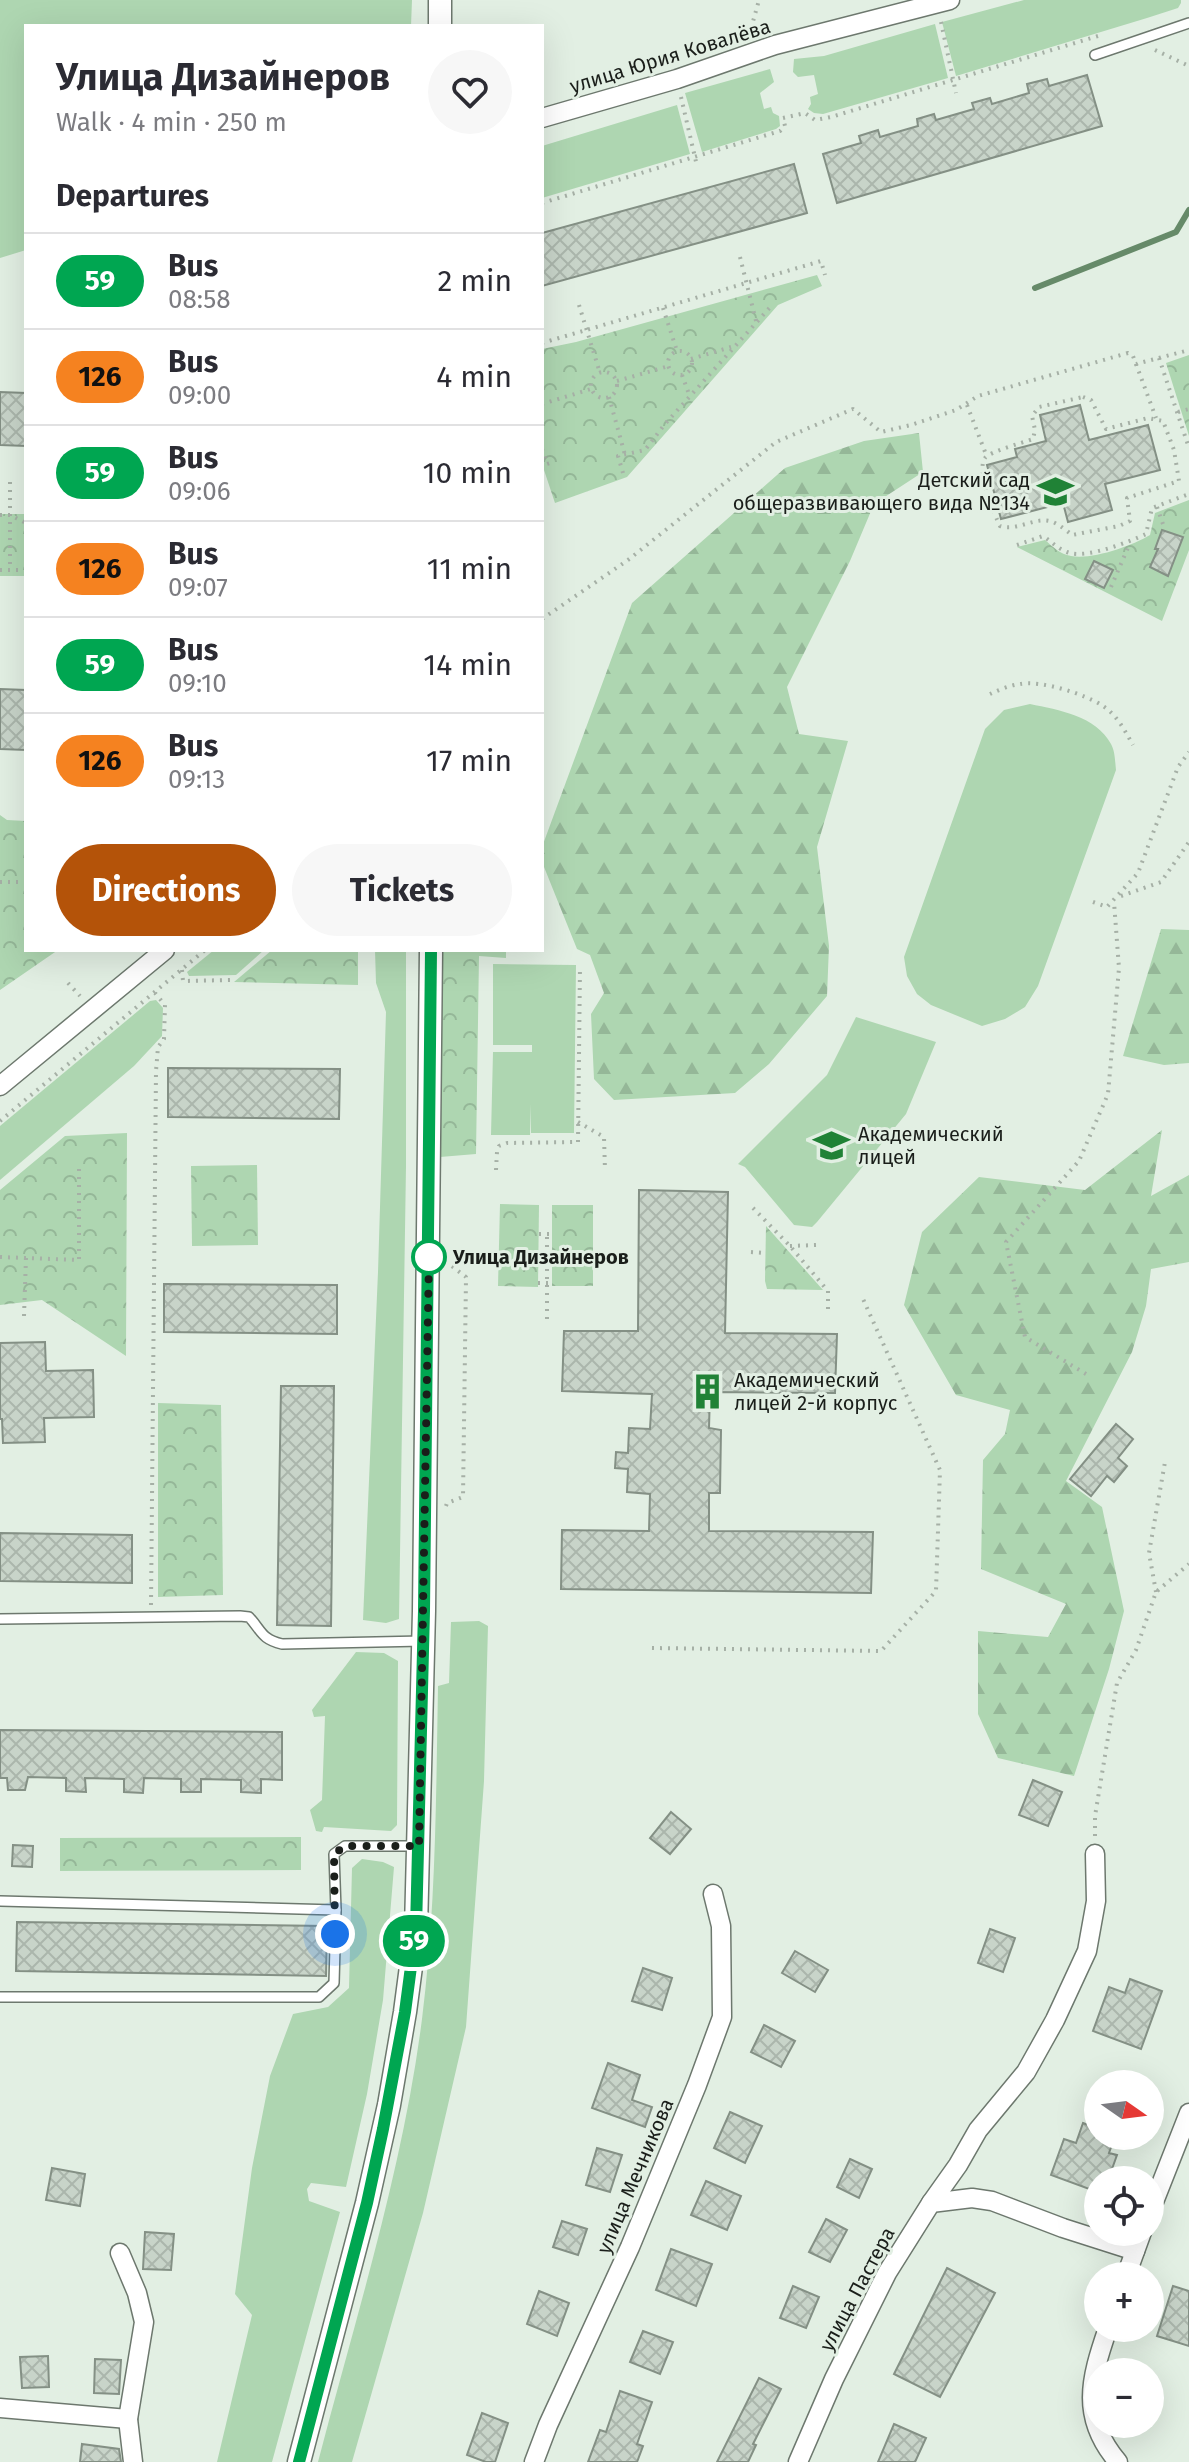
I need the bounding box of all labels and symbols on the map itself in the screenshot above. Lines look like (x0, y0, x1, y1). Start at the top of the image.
street label: улица Юрия Ковалёва (567, 14, 773, 98)
place label: Детский сад общеразвивающего вида №134 (733, 468, 1030, 515)
school or university icon: Детский сад общеразвивающего вида №134 (1037, 472, 1075, 510)
place label: Академический лицей (858, 1122, 1004, 1169)
school or university icon: Академический лицей (813, 1127, 851, 1165)
marker: Улица Дизайнеров (412, 1240, 446, 1274)
place label: Улица Дизайнеров (452, 1245, 629, 1269)
place label: Академический лицей 2-й корпус (734, 1368, 897, 1415)
building icon: Академический лицей 2-й корпус (689, 1373, 727, 1411)
your location (315, 1914, 355, 1954)
line badge: 59 (378, 1915, 450, 1967)
north arrow (1084, 2070, 1164, 2150)
street label: улица Мечникова (591, 2095, 679, 2257)
street label: улица Пастера (814, 2223, 900, 2355)

